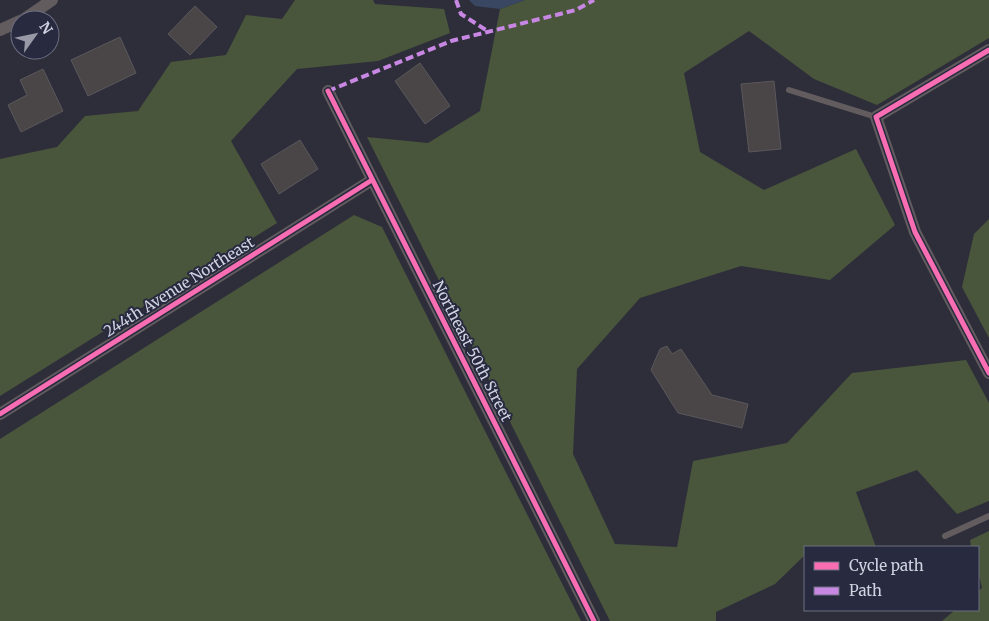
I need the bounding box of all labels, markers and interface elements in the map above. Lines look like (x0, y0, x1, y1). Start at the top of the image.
north arrow (10, 10, 60, 60)
text: N (35, 18, 56, 37)
street label: 244th Avenue Northeast (100, 232, 258, 341)
street label: Northeast 50th Street (429, 277, 516, 425)
legend (804, 546, 979, 611)
text: Cycle path (849, 556, 924, 575)
text: Path (849, 581, 882, 600)

